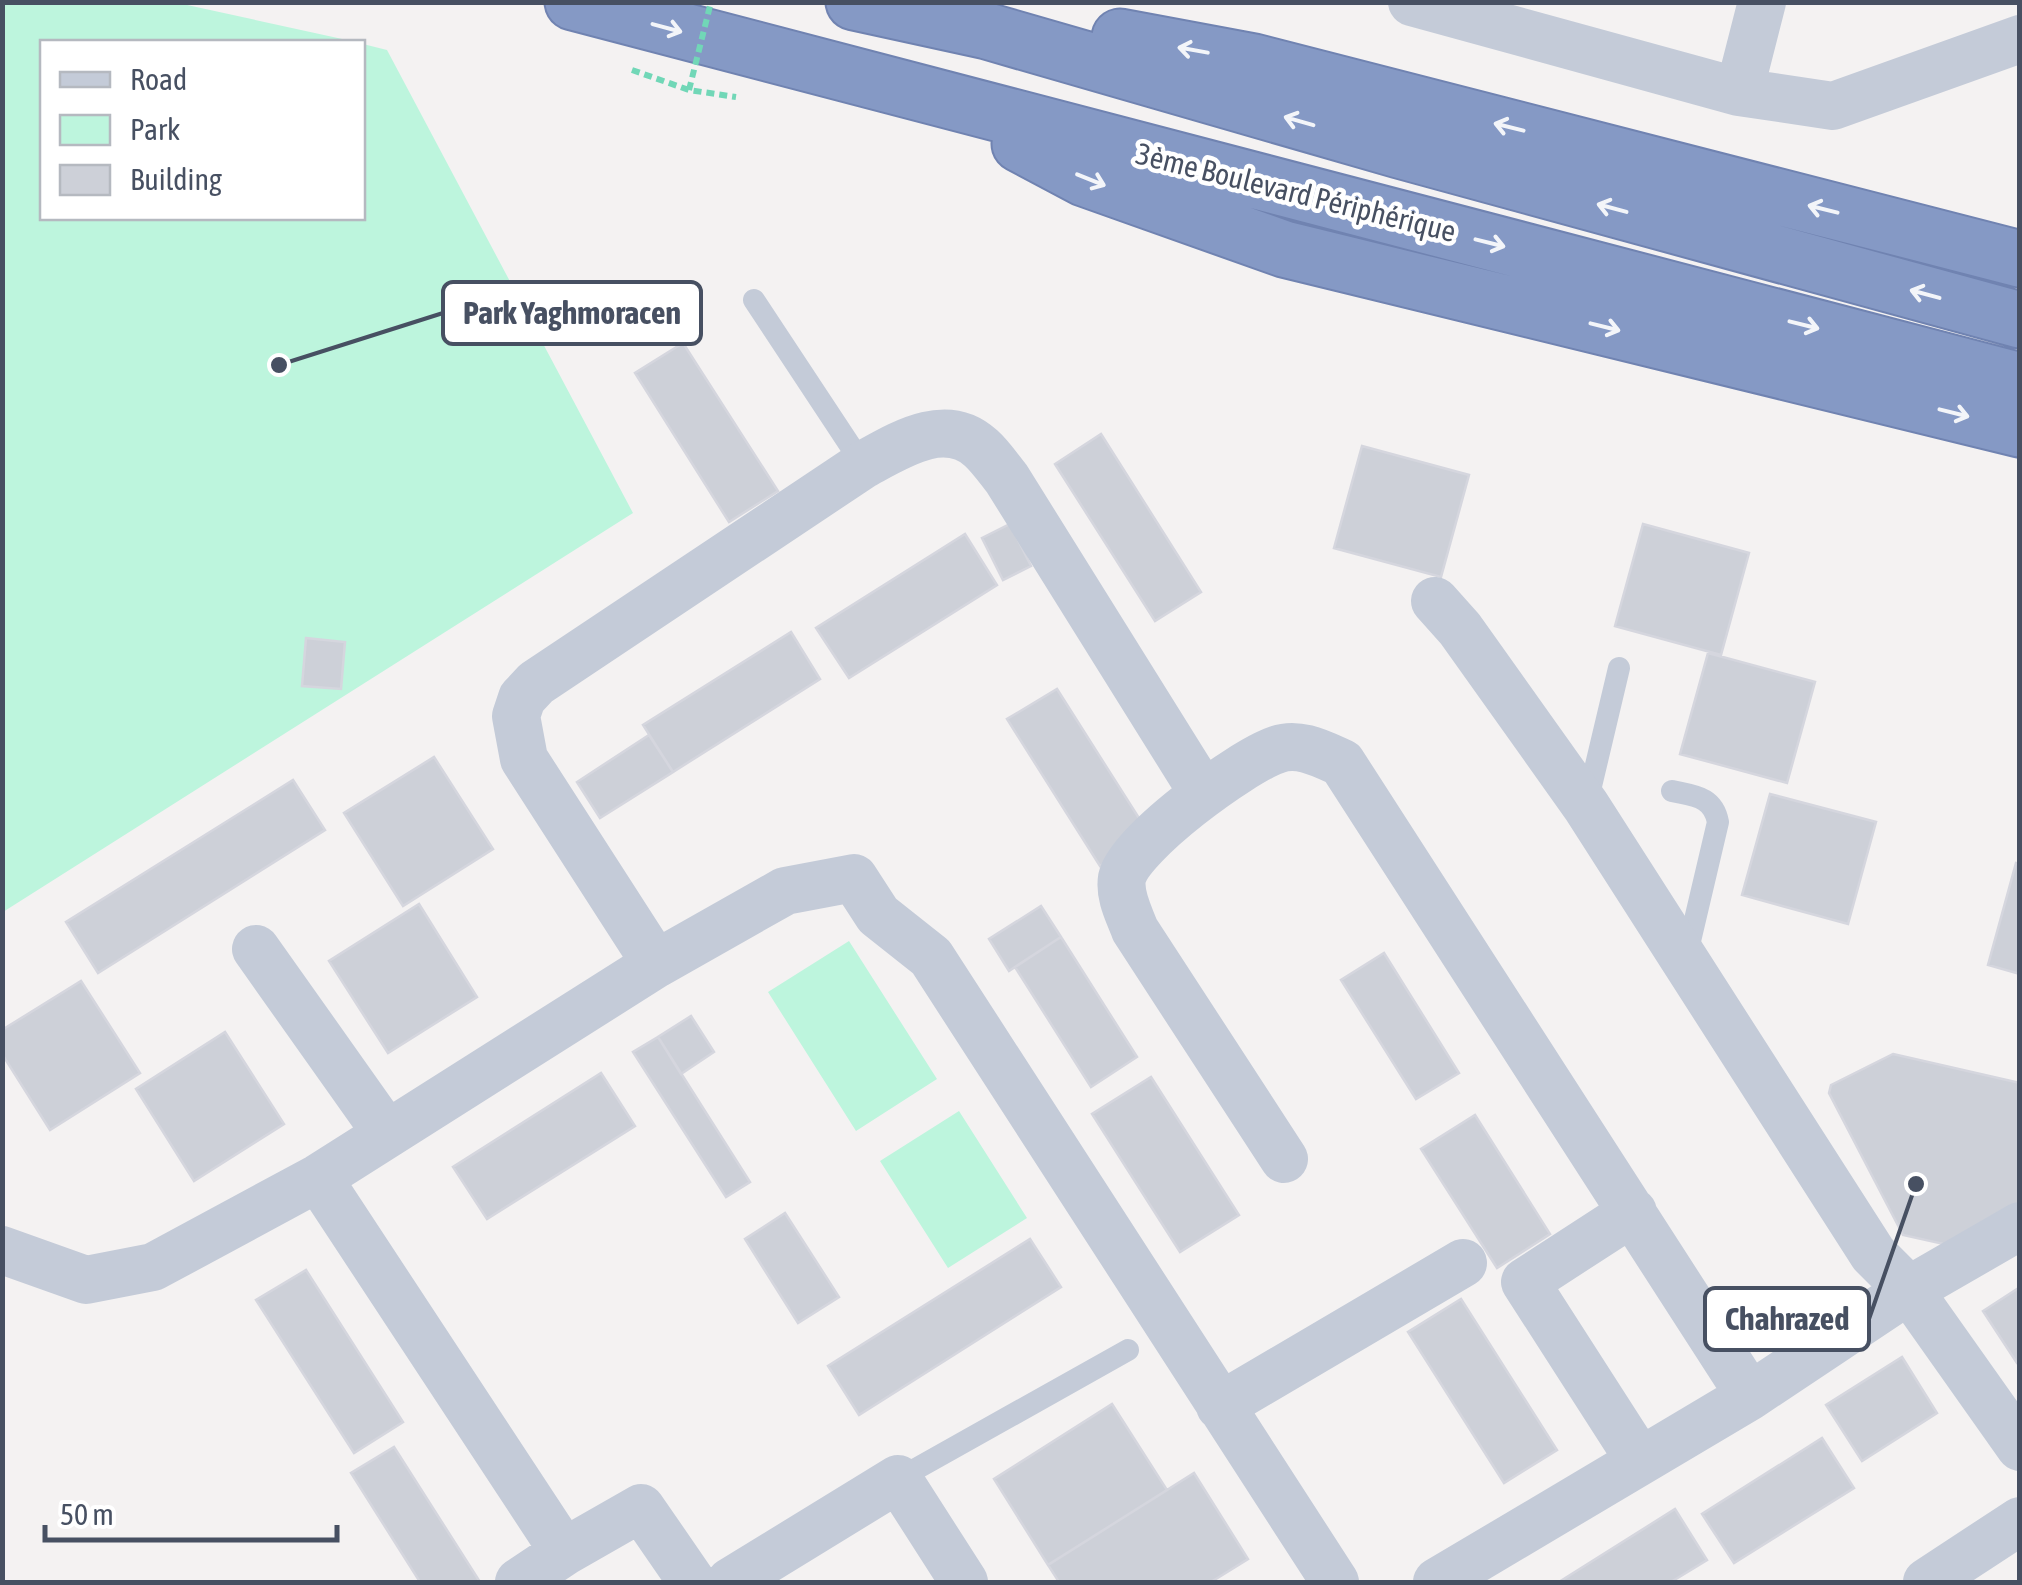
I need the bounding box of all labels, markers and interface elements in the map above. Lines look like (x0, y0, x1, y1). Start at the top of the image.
one-way arrow (651, 19, 682, 38)
legend (40, 40, 365, 220)
one-way arrow (1178, 40, 1210, 59)
text: Road (130, 62, 187, 96)
one-way arrow (1284, 111, 1315, 129)
text: Park (130, 112, 180, 146)
one-way arrow (1494, 117, 1525, 136)
street label: 3ème Boulevard Périphérique (1133, 136, 1460, 248)
text: Building (130, 162, 222, 196)
one-way arrow (1075, 172, 1106, 190)
one-way arrow (1597, 198, 1628, 217)
one-way arrow (1808, 198, 1839, 217)
one-way arrow (1474, 235, 1505, 254)
callout: Park Yaghmoracen (443, 282, 701, 344)
one-way arrow (1910, 284, 1942, 302)
text: Park Yaghmoracen (463, 294, 681, 331)
one-way arrow (1788, 316, 1819, 335)
one-way arrow (1588, 319, 1620, 337)
one-way arrow (1937, 405, 1969, 423)
callout: Chahrazed (1705, 1288, 1869, 1350)
text: Chahrazed (1725, 1300, 1849, 1337)
scale bar (45, 1480, 338, 1542)
text: 50 m (60, 1497, 114, 1531)

